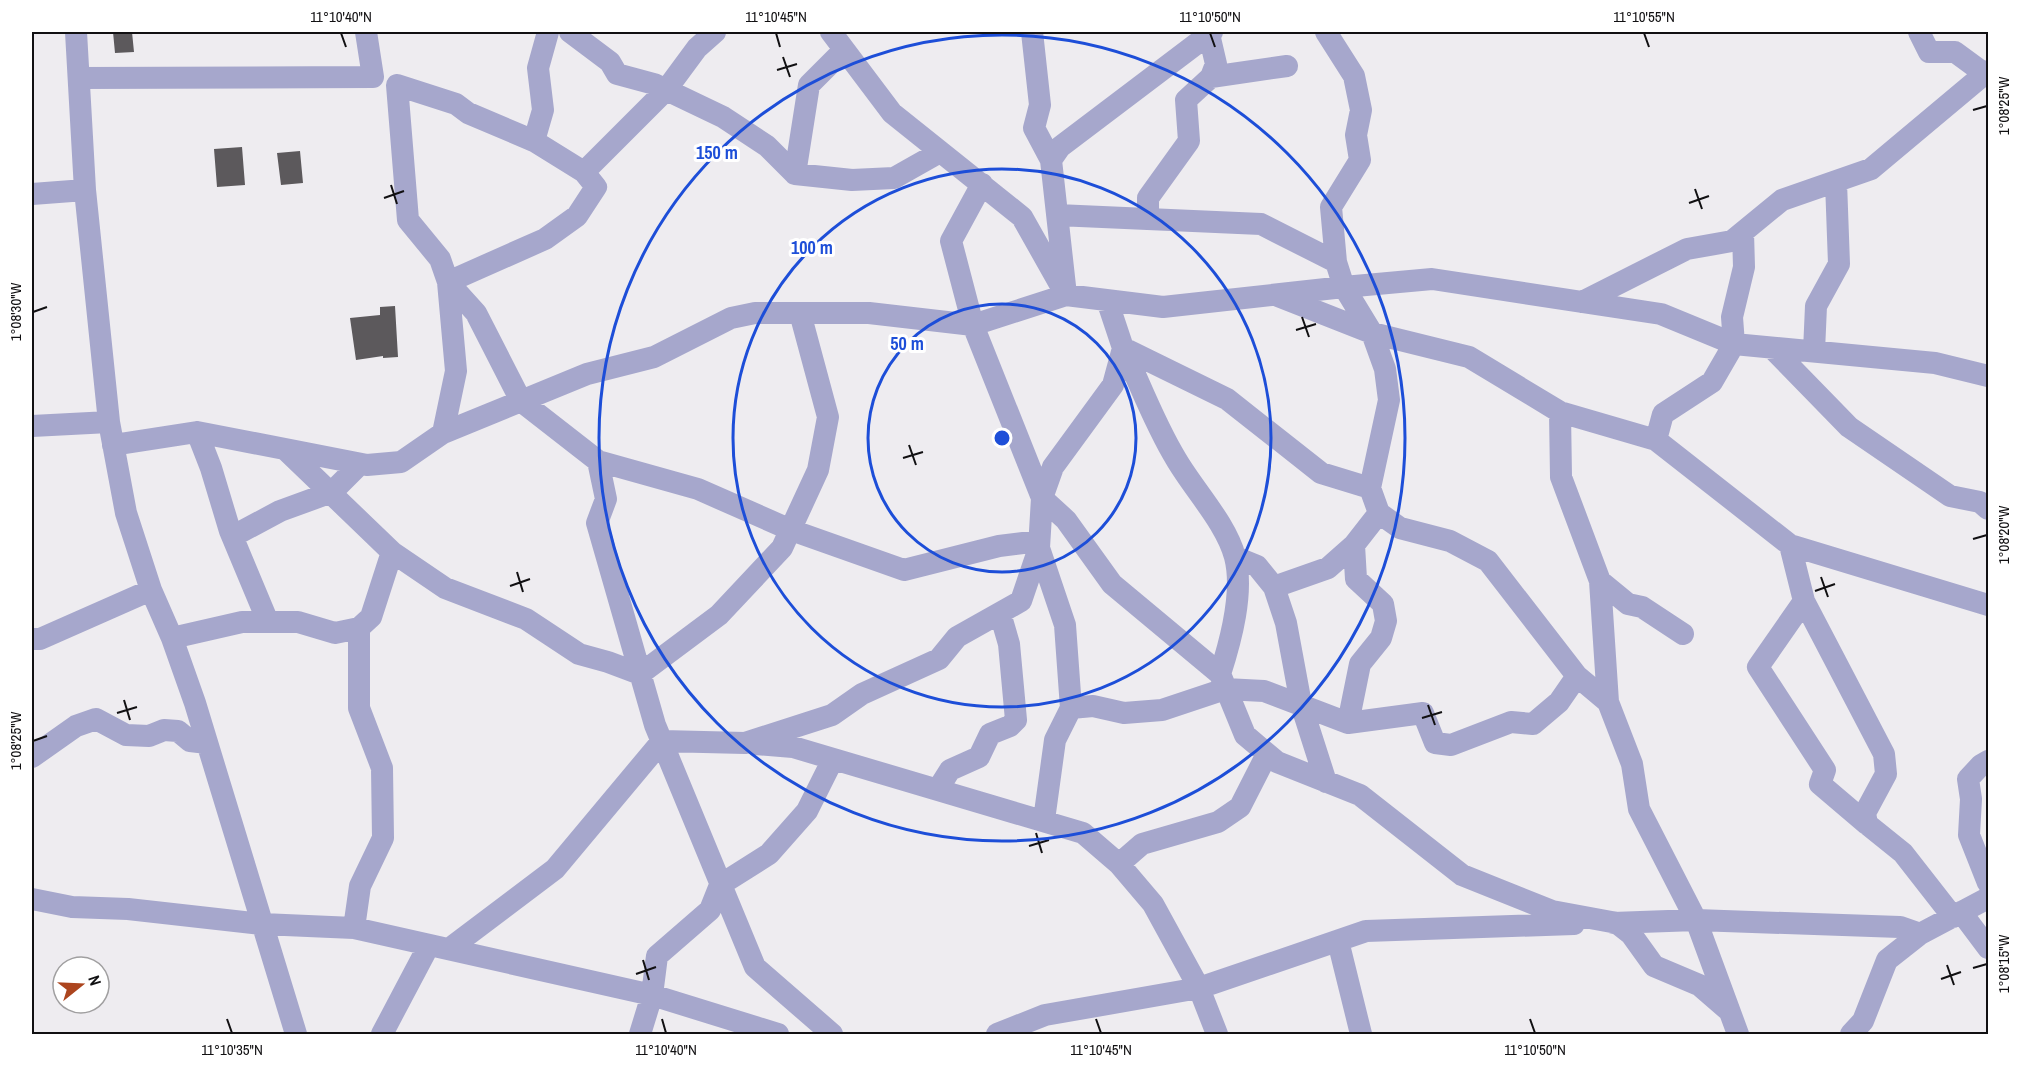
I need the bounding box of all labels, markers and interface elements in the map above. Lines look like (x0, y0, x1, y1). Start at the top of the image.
text: 11°10'40"N (310, 6, 372, 27)
text: 11°10'45"N (745, 6, 807, 27)
text: 11°10'50"N (1179, 6, 1241, 27)
text: 11°10'55"N (1613, 6, 1675, 27)
text: 1°08'25"W (1993, 76, 2014, 135)
text: 150 m (696, 140, 738, 165)
text: 100 m (791, 235, 833, 260)
text: 1°08'30"W (5, 282, 26, 341)
text: 50 m (890, 331, 924, 356)
centre of rings (992, 428, 1012, 448)
text: 1°08'20"W (1993, 505, 2014, 564)
text: 1°08'25"W (5, 711, 26, 770)
text: 1°08'15"W (1993, 934, 2014, 993)
north arrow (51, 955, 111, 1015)
text: N (83, 972, 107, 988)
text: 11°10'35"N (201, 1039, 263, 1060)
text: 11°10'40"N (635, 1039, 697, 1060)
text: 11°10'45"N (1070, 1039, 1132, 1060)
text: 11°10'50"N (1504, 1039, 1566, 1060)

